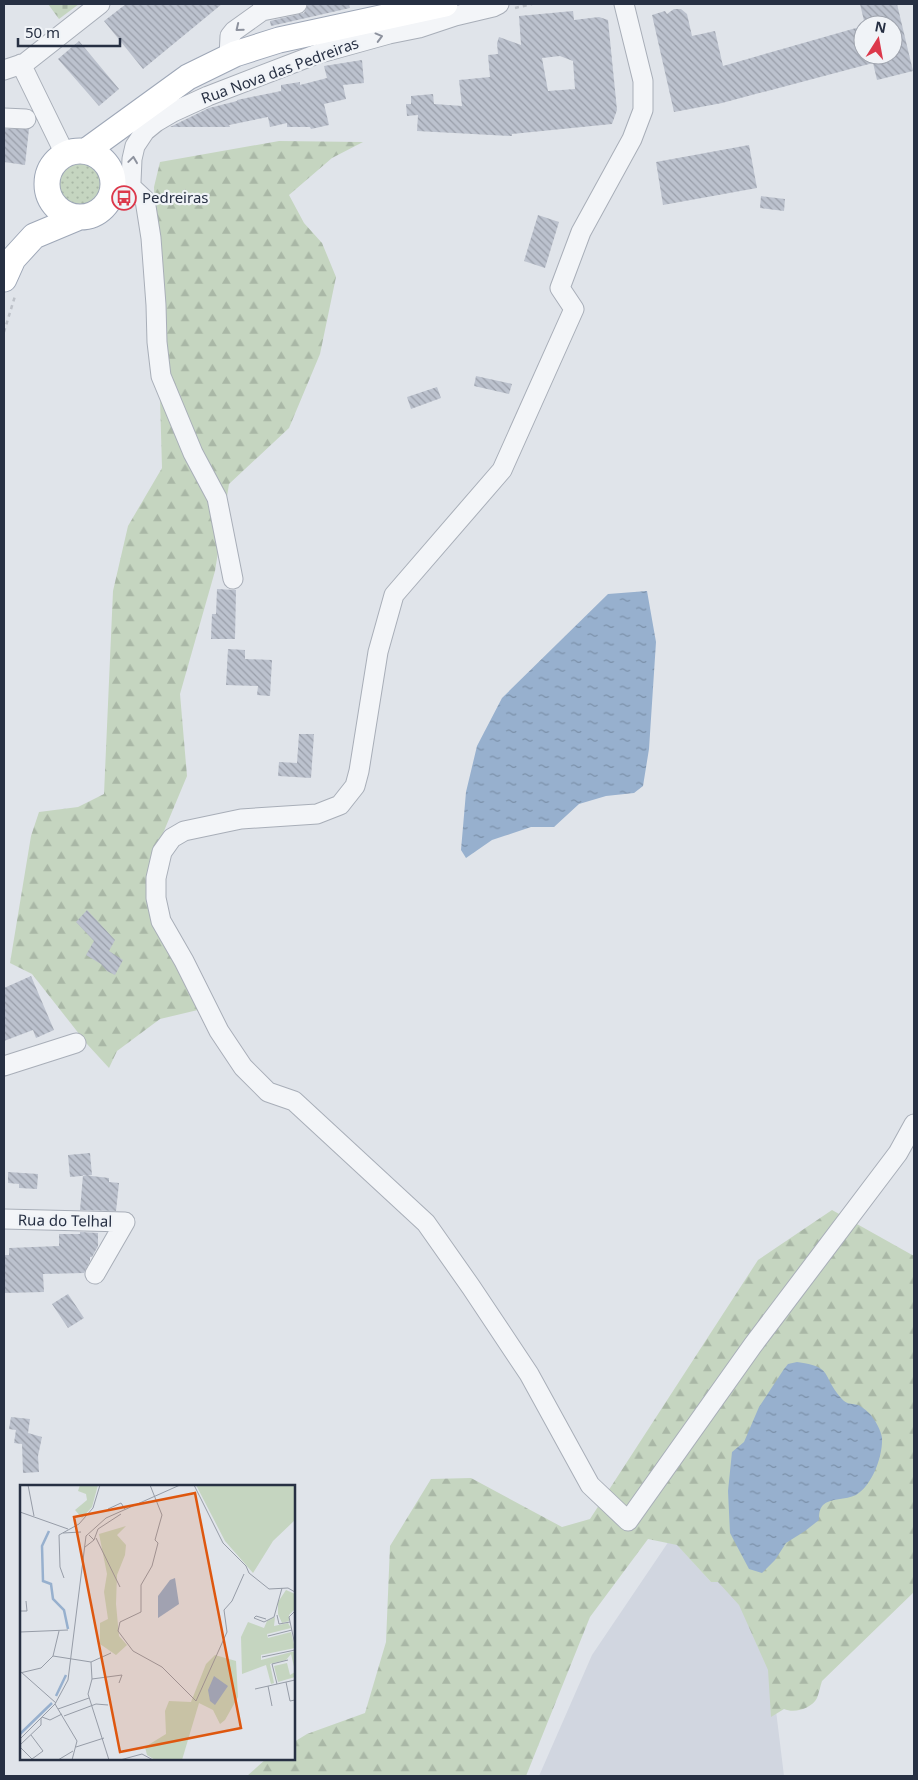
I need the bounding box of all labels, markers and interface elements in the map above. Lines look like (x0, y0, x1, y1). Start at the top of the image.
scale bar (18, 15, 120, 47)
north arrow (853, 15, 903, 65)
text: N (873, 16, 888, 37)
text: 50 m (25, 22, 60, 42)
one-way arrow (235, 23, 244, 32)
street label: Rua Nova das Pedreiras (198, 32, 361, 108)
one-way arrow (374, 32, 382, 42)
one-way arrow (127, 155, 138, 163)
bus stop icon: Pedreiras (111, 185, 137, 211)
place label: Pedreiras (142, 187, 208, 207)
street label: Rua do Telhal (18, 1209, 112, 1231)
inset map (20, 1485, 295, 1760)

